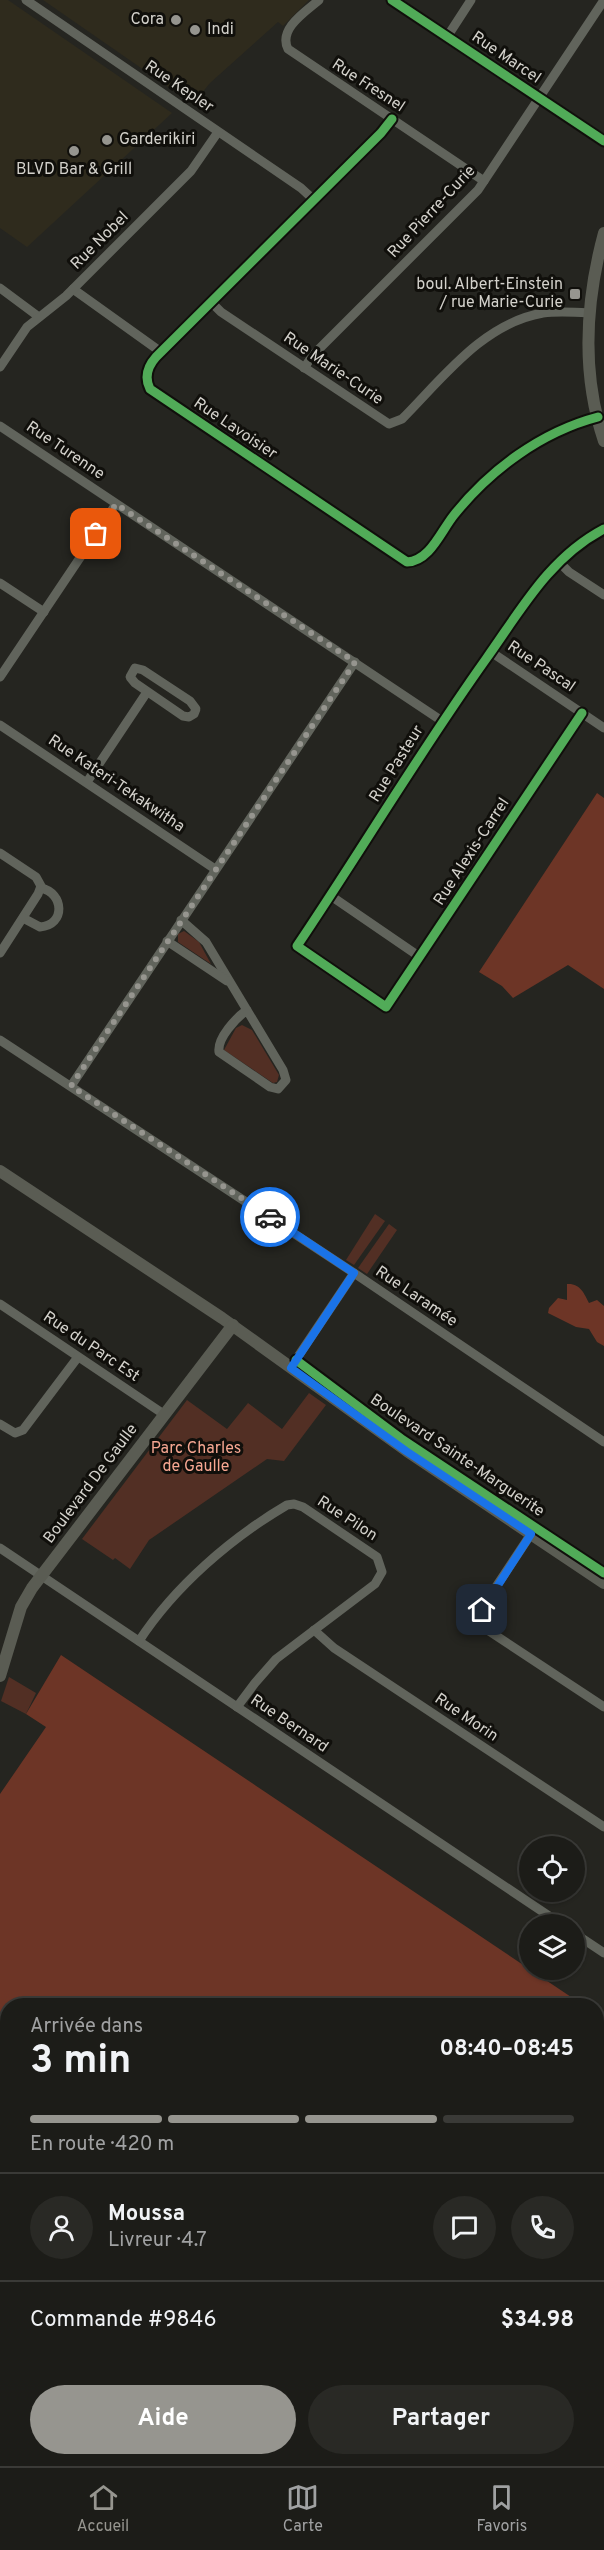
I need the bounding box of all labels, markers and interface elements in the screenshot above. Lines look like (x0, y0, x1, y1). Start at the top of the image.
place label: Cora (130, 10, 164, 30)
marker: Cora (169, 13, 183, 27)
place label: Indi (207, 20, 234, 40)
marker: Indi (188, 23, 202, 37)
street label: Rue Marcel (467, 27, 545, 89)
street label: Rue Fresnel (328, 55, 408, 117)
street label: Rue Kepler (141, 57, 217, 117)
place label: Garderikiri (119, 130, 195, 150)
marker: Garderikiri (100, 133, 114, 147)
marker: BLVD Bar & Grill (67, 144, 81, 158)
place label: BLVD Bar & Grill (16, 160, 132, 180)
street label: Rue Pierre-Curie (384, 161, 480, 263)
street label: Rue Nobel (67, 208, 133, 274)
place label: boul. Albert-Einstein / rue Marie-Curie (416, 275, 563, 313)
marker: boul. Albert-Einstein / rue Marie-Curie (568, 287, 582, 301)
street label: Rue Marie-Curie (279, 328, 387, 410)
street label: Rue Lavoisier (189, 394, 281, 464)
street label: Rue Turenne (22, 417, 108, 485)
pin (70, 508, 121, 559)
icon: bag (79, 517, 112, 550)
street label: Rue Pascal (503, 637, 579, 697)
street label: Rue Pasteur (365, 722, 429, 806)
street label: Rue Kateri-Tekakwitha (44, 731, 188, 837)
street label: Rue Alexis-Carrel (430, 794, 514, 910)
courier (240, 1187, 300, 1247)
icon: car (254, 1201, 287, 1234)
street label: Rue Laramée (371, 1262, 461, 1332)
street label: Rue du Parc Est (39, 1307, 143, 1387)
street label: Boulevard Sainte-Marguerite (366, 1390, 548, 1522)
street label: Boulevard De Gaulle (39, 1420, 143, 1548)
park label: Parc Charles de Gaulle (151, 1439, 241, 1477)
street label: Rue Pilon (313, 1492, 381, 1546)
pin (456, 1584, 507, 1635)
icon: home (465, 1593, 498, 1626)
street label: Rue Morin (430, 1689, 502, 1747)
street label: Rue Bernard (246, 1691, 332, 1757)
map controls (519, 1836, 585, 1980)
button: locate (519, 1836, 585, 1902)
button: layers (519, 1914, 585, 1980)
text: Arrivée dans (30, 2014, 143, 2040)
text: 08:40–08:45 (440, 2036, 574, 2063)
text: 3 min (30, 2038, 131, 2087)
text: En route · 420 m (30, 2132, 174, 2158)
button: person (30, 2196, 93, 2259)
button: chat (433, 2196, 496, 2259)
button: phone (511, 2196, 574, 2259)
text: Moussa (108, 2201, 185, 2228)
text: Livreur · 4.7 (108, 2228, 207, 2254)
text: Commande #9846 (30, 2307, 217, 2334)
text: $34.98 (501, 2307, 574, 2334)
button: Aide (30, 2385, 296, 2454)
button: Partager (308, 2385, 574, 2454)
tab: Accueil (77, 2481, 129, 2537)
tab: Carte (283, 2481, 323, 2537)
tab: Favoris (476, 2481, 527, 2537)

